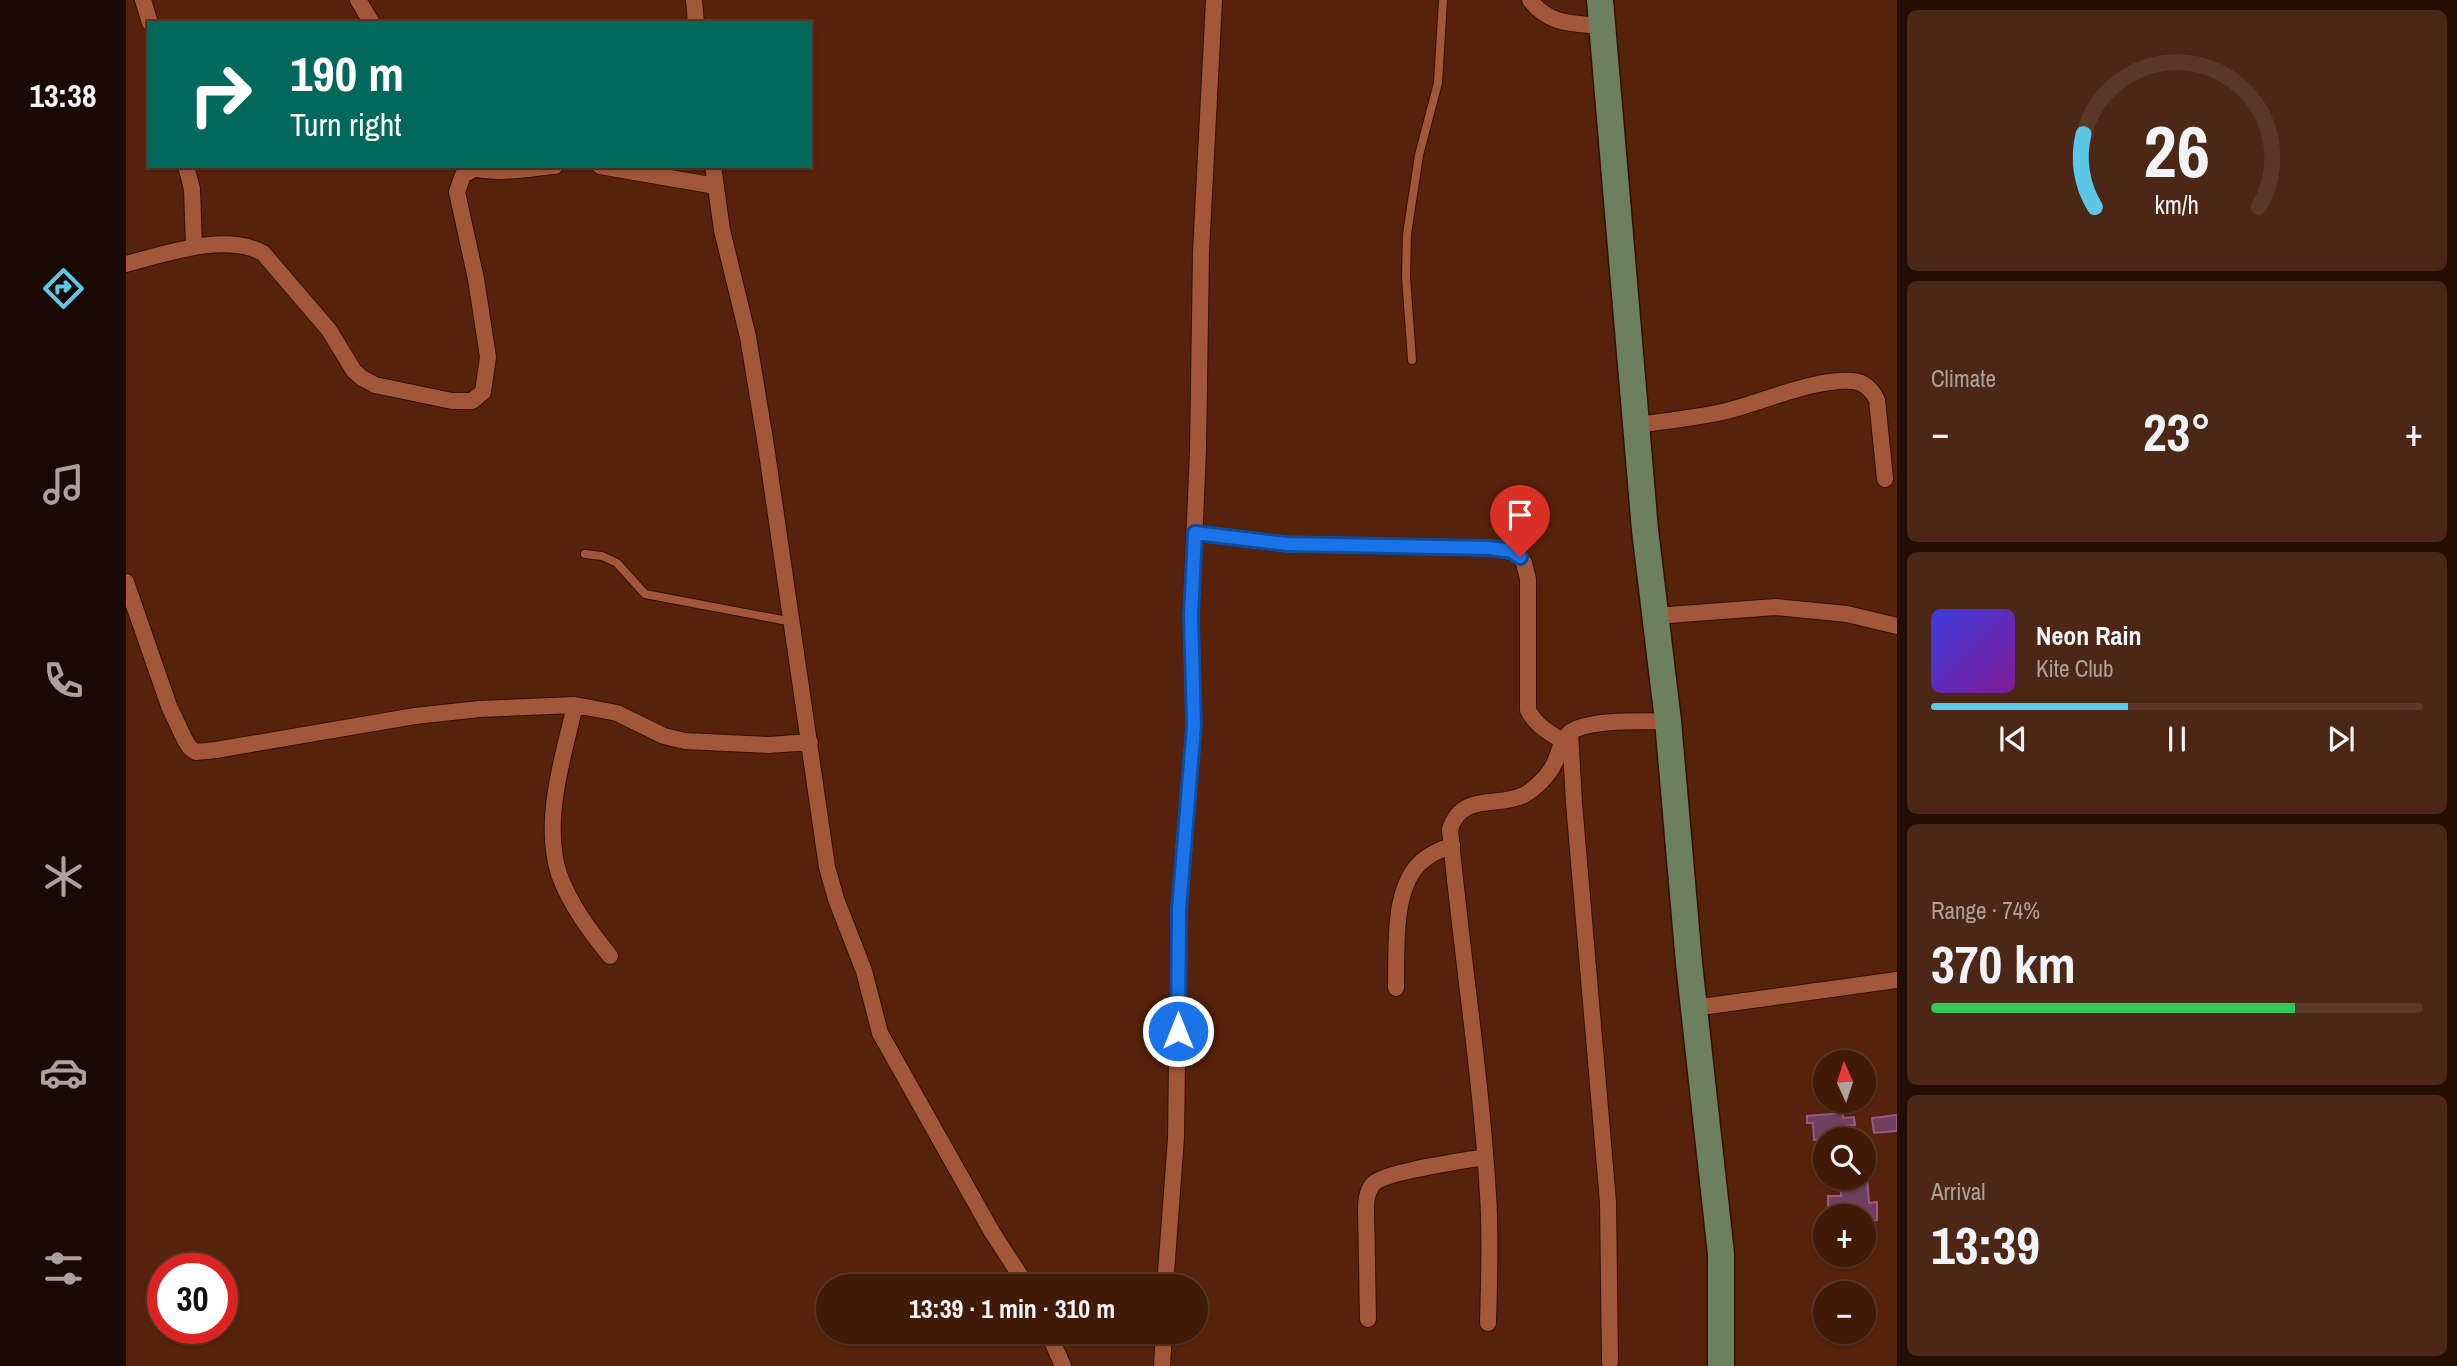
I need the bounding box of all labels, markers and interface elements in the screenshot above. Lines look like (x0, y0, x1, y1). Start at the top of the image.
text: 190 m (290, 40, 404, 106)
icon: right (175, 49, 266, 140)
text: 13:38 (29, 74, 97, 117)
text: 26 (2144, 102, 2210, 200)
text: Turn right (290, 103, 402, 146)
text: km/h (2155, 187, 2199, 221)
icon: directions (39, 264, 88, 313)
text: Climate (1931, 363, 1996, 394)
text: 23° (2143, 397, 2211, 467)
text: − (1931, 407, 1949, 458)
text: + (2405, 407, 2423, 458)
icon: music (39, 460, 88, 509)
pin (1490, 485, 1550, 557)
icon: arrive (1501, 496, 1539, 534)
text: Neon Rain (2036, 618, 2141, 653)
text: Kite Club (2036, 653, 2114, 684)
icon: phone (39, 656, 88, 705)
icon: previous (1994, 720, 2032, 758)
icon: pause (2158, 720, 2196, 758)
icon: next (2322, 720, 2360, 758)
icon: climate (39, 852, 88, 901)
text: Range · 74% (1931, 895, 2040, 926)
text: 370 km (1931, 929, 2076, 999)
position arrow (1141, 994, 1215, 1068)
icon: car (39, 1048, 88, 1097)
north arrow (1813, 1050, 1876, 1113)
map controls (1813, 1050, 1876, 1344)
button: search (1813, 1127, 1876, 1190)
text: Arrival (1931, 1176, 1986, 1207)
button: + (1813, 1204, 1876, 1267)
text: 13:39 (1931, 1210, 2040, 1280)
icon: filters (39, 1244, 88, 1293)
speed limit sign: 30 (147, 1253, 238, 1344)
button: − (1813, 1281, 1876, 1344)
text: 13:39 · 1 min · 310 m (909, 1291, 1115, 1326)

